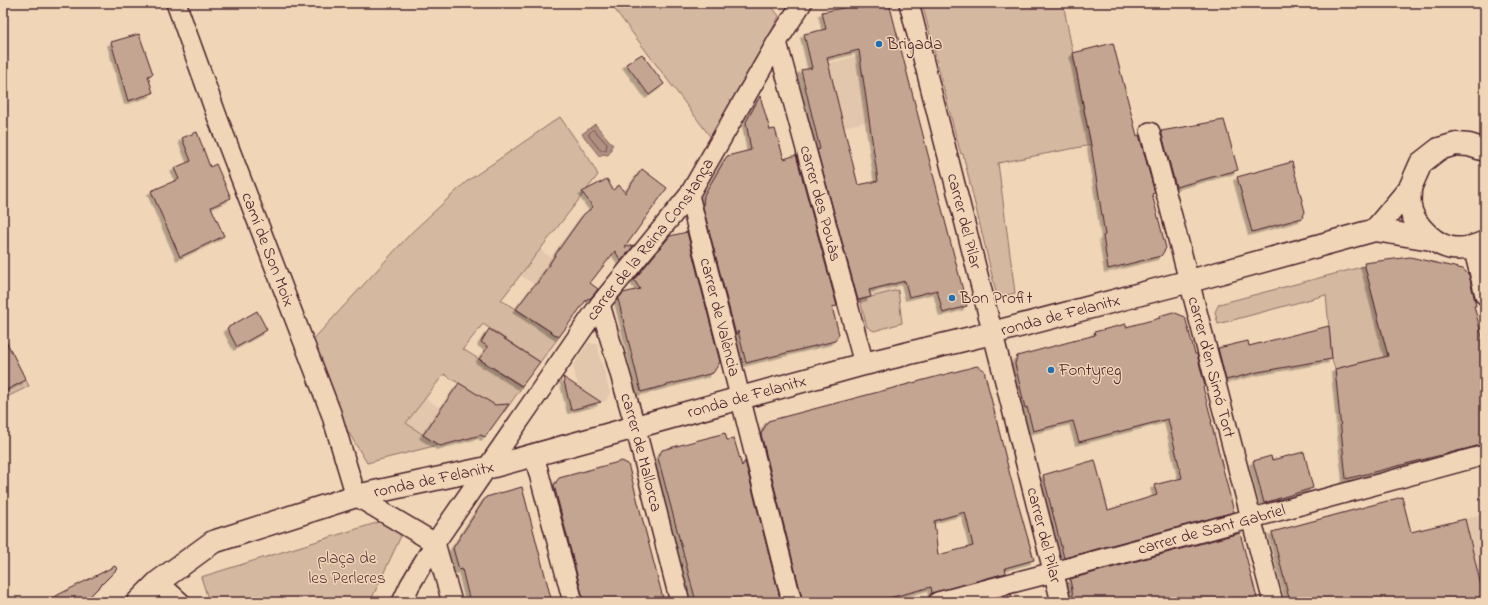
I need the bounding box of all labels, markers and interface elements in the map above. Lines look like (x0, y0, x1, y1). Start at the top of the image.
place label: Brigada (886, 32, 942, 59)
marker: Brigada (874, 39, 884, 49)
street label: carrer des Pouàs (793, 142, 848, 264)
street label: carrer de la Reina Constança (580, 153, 720, 326)
street label: carrer del Pilar (940, 171, 989, 272)
street label: camí de Son Moix (235, 188, 301, 310)
street label: carrer de València (693, 255, 747, 379)
place label: Bon Profit (959, 286, 1033, 311)
street label: ronda de Felanitx (998, 287, 1123, 343)
marker: Bon Profit (947, 293, 957, 303)
street label: carrer d'en Simó Tort (1181, 294, 1242, 441)
place label: Fontyreg (1058, 358, 1121, 385)
marker: Fontyreg (1046, 365, 1056, 375)
street label: ronda de Felanitx (684, 368, 809, 425)
street label: carrer de Mallorca (614, 390, 669, 514)
street label: ronda de Felanitx (371, 454, 497, 504)
street label: carrer del Pilar (1020, 485, 1068, 586)
street label: carrer de Sant Gabriel (1135, 497, 1288, 561)
park label: plaça de les Perleres (308, 546, 386, 591)

